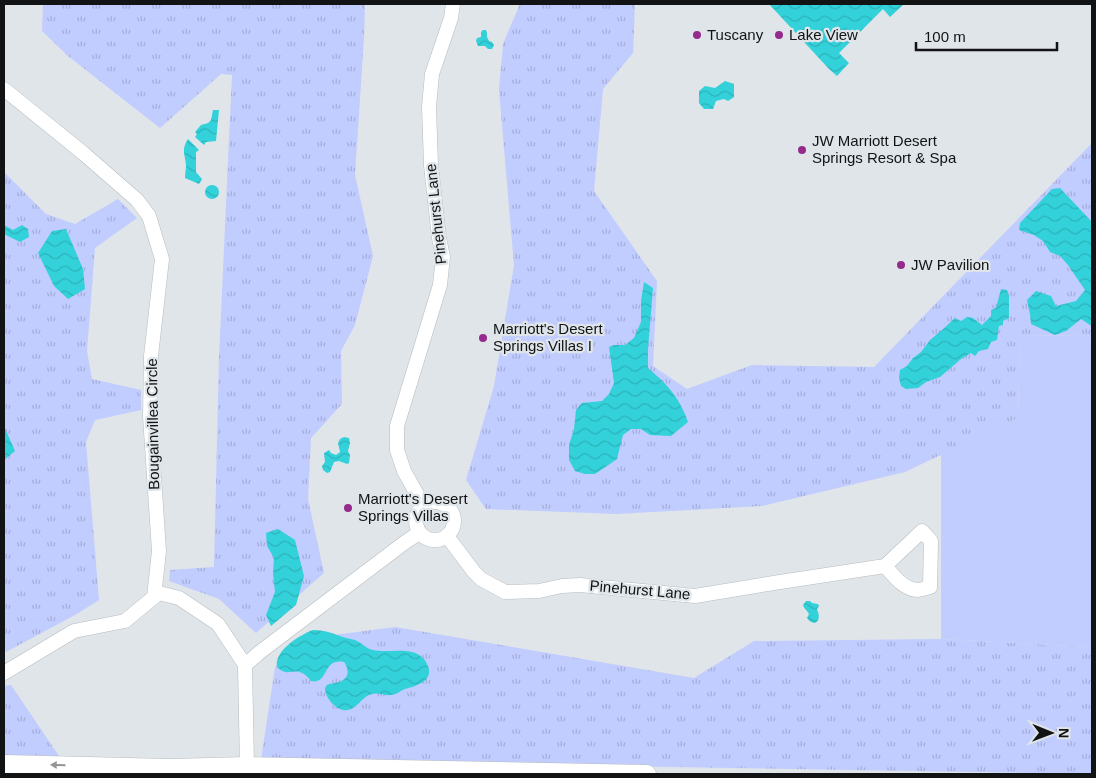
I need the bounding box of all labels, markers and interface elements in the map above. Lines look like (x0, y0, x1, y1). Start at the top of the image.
scale bar (916, 20, 1057, 52)
place label: Tuscany (707, 26, 764, 43)
place label: Lake View (789, 26, 858, 43)
text: 100 m (924, 28, 966, 45)
marker: Tuscany (691, 29, 703, 41)
marker: Lake View (773, 29, 785, 41)
place label: JW Marriott Desert Springs Resort & Spa (812, 132, 957, 166)
marker: JW Marriott Desert Springs Resort & Spa (796, 144, 808, 156)
street label: Pinehurst Lane (422, 163, 449, 265)
place label: JW Pavilion (911, 256, 989, 273)
marker: JW Pavilion (895, 259, 907, 271)
place label: Marriott's Desert Springs Villas I (493, 320, 603, 354)
marker: Marriott's Desert Springs Villas I (477, 332, 489, 344)
street label: Bougainvillea Circle (143, 358, 162, 490)
place label: Marriott's Desert Springs Villas (358, 490, 468, 524)
marker: Marriott's Desert Springs Villas (342, 502, 354, 514)
street label: Pinehurst Lane (589, 577, 691, 602)
north arrow (1026, 708, 1076, 758)
text: N (1056, 728, 1072, 738)
one-way arrow (50, 761, 66, 769)

